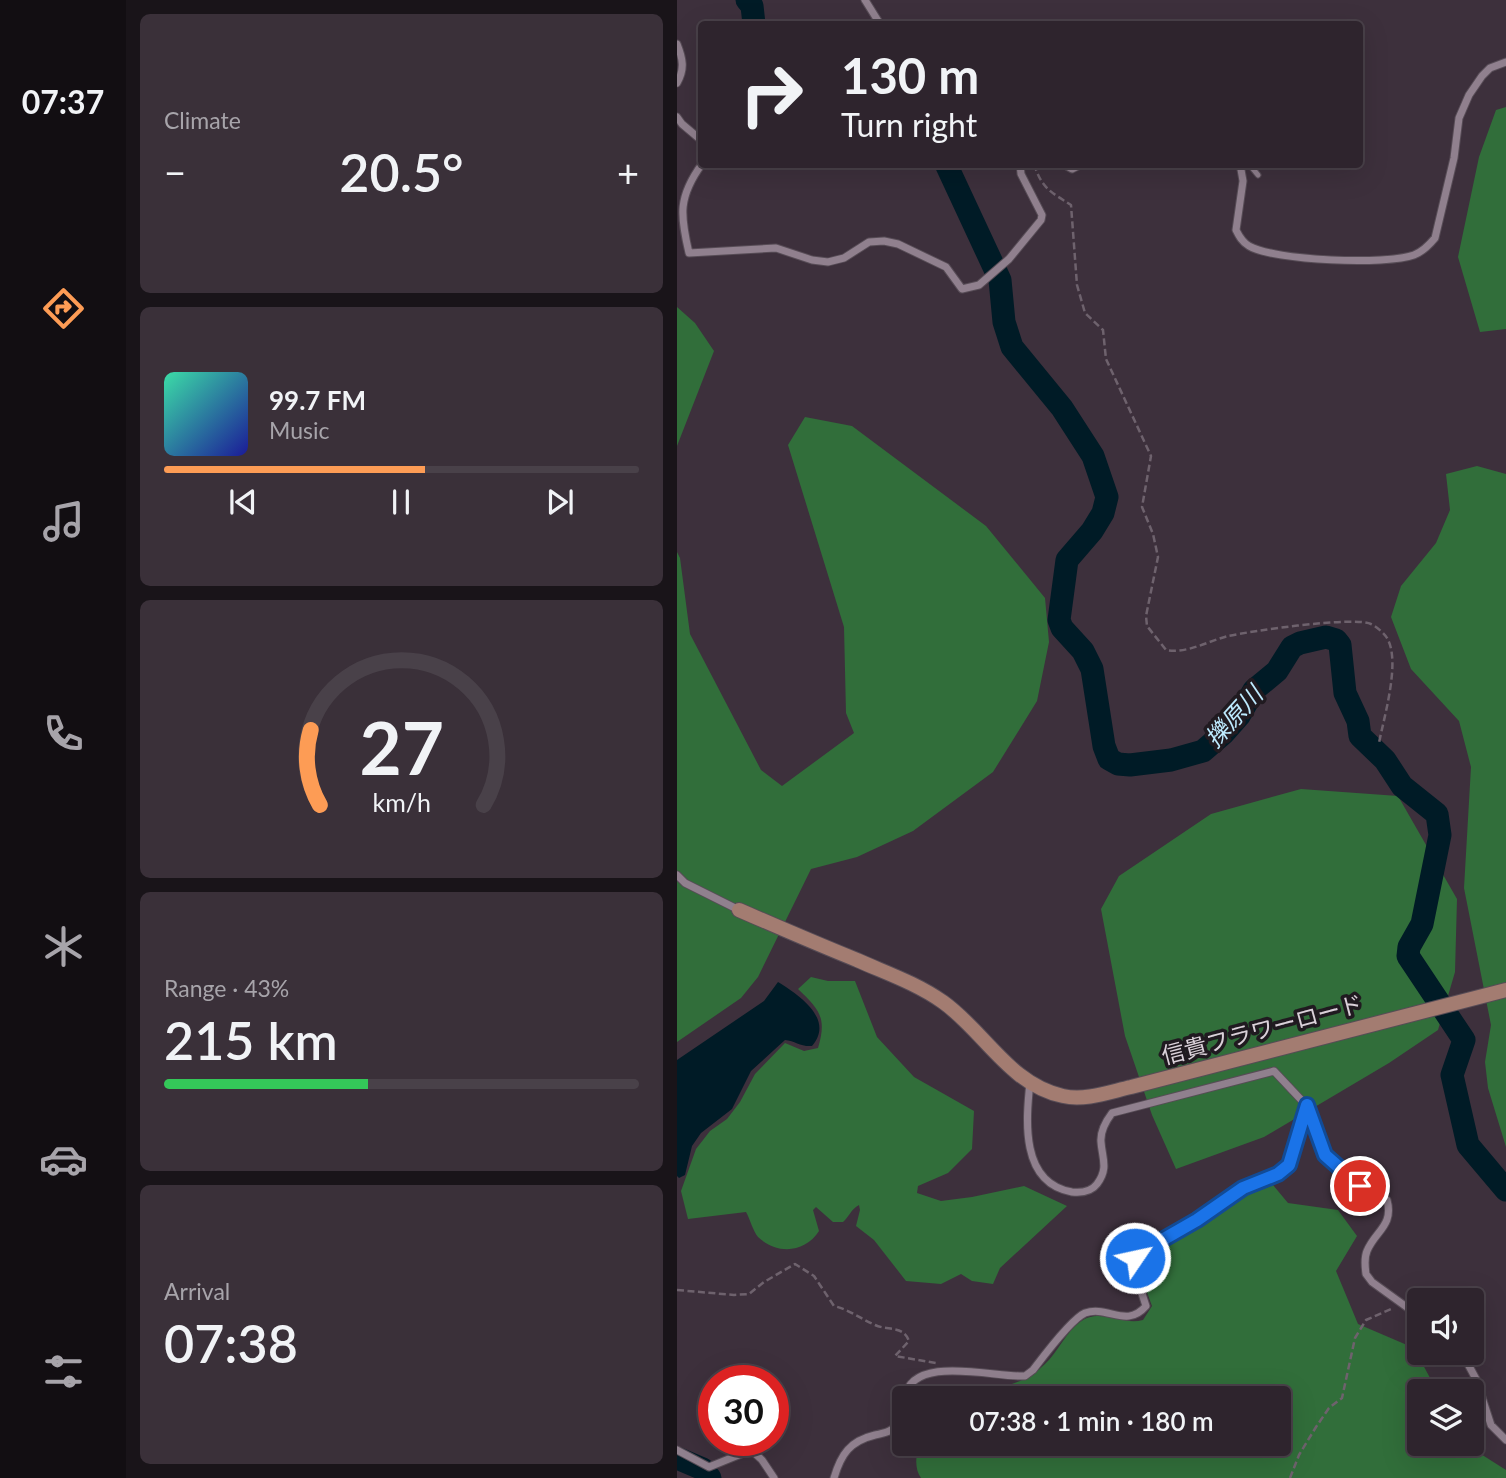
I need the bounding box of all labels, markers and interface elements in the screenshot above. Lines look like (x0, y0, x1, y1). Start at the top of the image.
text: 130 m (841, 46, 979, 104)
icon: right (726, 49, 817, 140)
text: 07:37 (22, 82, 104, 121)
text: Turn right (841, 105, 977, 144)
text: Climate (164, 106, 241, 134)
text: 20.5° (339, 141, 464, 203)
text: − (164, 149, 186, 195)
text: + (617, 149, 639, 195)
icon: directions (39, 284, 88, 333)
text: 99.7 FM (269, 384, 366, 416)
text: Music (269, 416, 329, 444)
icon: previous (224, 483, 262, 521)
icon: pause (382, 483, 420, 521)
icon: next (541, 483, 579, 521)
icon: music (39, 497, 88, 546)
water label: 擽原川 (1198, 677, 1270, 752)
text: 27 (359, 703, 444, 791)
icon: phone (39, 709, 88, 758)
text: km/h (372, 787, 431, 817)
icon: climate (39, 922, 88, 971)
text: Range · 43% (164, 974, 289, 1002)
street label: 信貴フラワーロード (1158, 989, 1366, 1069)
text: 215 km (164, 1009, 338, 1071)
icon: car (39, 1135, 88, 1184)
pin (1330, 1156, 1390, 1216)
icon: arrive (1341, 1167, 1379, 1205)
position arrow (1098, 1221, 1172, 1295)
text: Arrival (164, 1277, 230, 1305)
map controls (1407, 1288, 1484, 1456)
button: sound (1407, 1288, 1484, 1365)
text: 07:38 (164, 1312, 298, 1374)
icon: filters (39, 1347, 88, 1396)
speed limit sign: 30 (698, 1365, 789, 1456)
button: layers (1407, 1379, 1484, 1456)
text: 07:38 · 1 min · 180 m (969, 1405, 1214, 1437)

